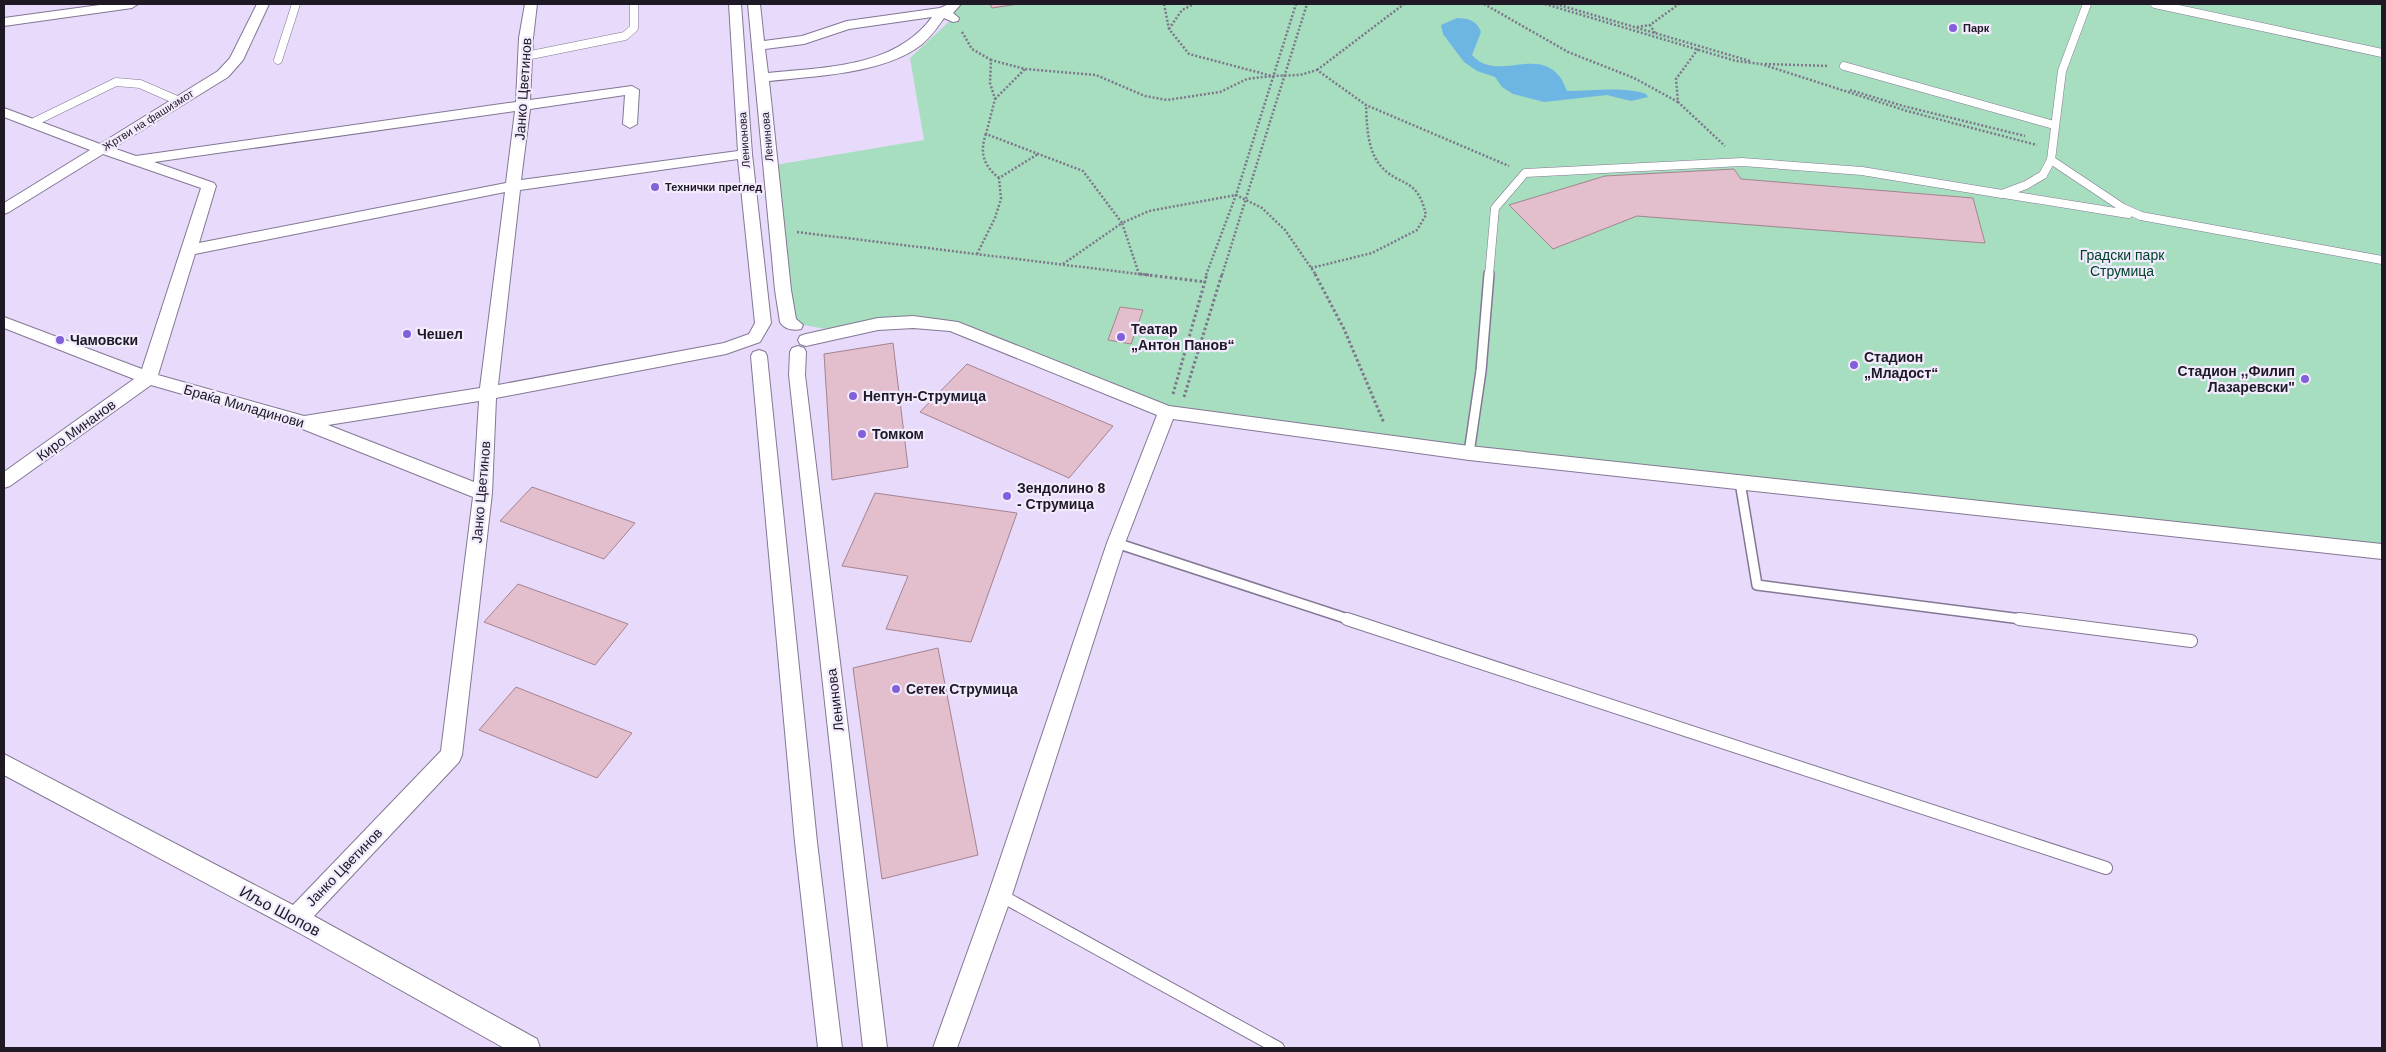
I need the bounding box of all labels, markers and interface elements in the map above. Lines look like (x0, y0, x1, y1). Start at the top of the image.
marker: Парк (1947, 22, 1959, 34)
place label: Парк (1963, 22, 1990, 34)
street label: Јанко Цветинов (511, 37, 535, 141)
street label: Жртви на фашизмот (100, 87, 196, 153)
street label: Ленионова (736, 111, 752, 168)
street label: Ленинова (759, 111, 775, 162)
marker: Технички преглед (649, 181, 661, 193)
place label: Технички преглед (665, 181, 762, 193)
park label: Градски парк Струмица (2080, 247, 2165, 279)
place label: Театар „Антон Панов“ (1131, 321, 1235, 353)
place label: Чешел (417, 326, 463, 342)
marker: Чешел (401, 328, 413, 340)
marker: Театар „Антон Панов“ (1115, 331, 1127, 343)
place label: Чамовски (70, 332, 138, 348)
marker: Чамовски (54, 334, 66, 346)
place label: Стадион „Младост“ (1864, 349, 1938, 381)
marker: Стадион „Младост“ (1848, 359, 1860, 371)
place label: Стадион ,,Филип Лазаревски" (2178, 363, 2295, 395)
marker: Стадион ,,Филип Лазаревски" (2299, 373, 2311, 385)
street label: Браќа Миладинови (182, 381, 306, 431)
place label: Нептун-Струмица (863, 388, 986, 404)
marker: Нептун-Струмица (847, 390, 859, 402)
street label: Киро Минанов (34, 396, 118, 464)
place label: Томком (872, 426, 924, 442)
marker: Томком (856, 428, 868, 440)
street label: Јанко Цветинов (469, 440, 493, 544)
place label: Зендолино 8 - Струмица (1017, 480, 1106, 512)
marker: Зендолино 8 - Струмица (1001, 490, 1013, 502)
street label: Ленинова (823, 667, 847, 732)
place label: Сетек Струмица (906, 681, 1018, 697)
marker: Сетек Струмица (890, 683, 902, 695)
street label: Јанко Цветинов (303, 825, 385, 909)
street label: Иљо Шопов (237, 883, 323, 939)

